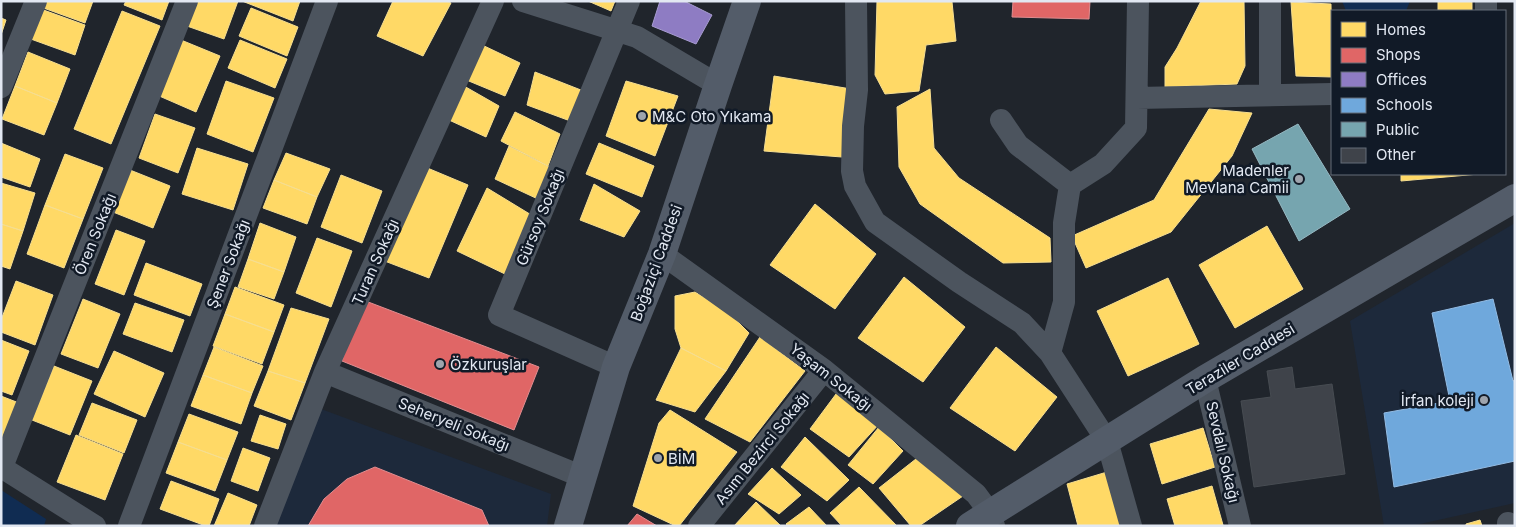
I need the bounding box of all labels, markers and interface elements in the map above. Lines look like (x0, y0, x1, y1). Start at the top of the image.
legend (1331, 10, 1506, 175)
text: Homes (1376, 20, 1426, 39)
text: Shops (1376, 45, 1421, 64)
text: Offices (1376, 70, 1427, 89)
text: Schools (1376, 95, 1433, 114)
place label: M&C Oto Yıkama (652, 107, 771, 126)
marker: M&C Oto Yıkama (636, 110, 648, 122)
text: Public (1376, 120, 1419, 139)
text: Other (1376, 145, 1416, 164)
place label: Madenler Mevlana Camii (1185, 161, 1289, 197)
street label: Gürsoy Sokağı (512, 166, 568, 268)
marker: Madenler Mevlana Camii (1293, 173, 1305, 185)
street label: Ören Sokağı (70, 190, 120, 278)
street label: Boğaziçi Caddesi (626, 202, 686, 324)
street label: Turan Sokağı (347, 216, 403, 308)
street label: Şener Sokağı (202, 217, 254, 311)
street label: Teraziler Caddesi (1182, 319, 1298, 399)
street label: Yaşam Sokağı (786, 339, 876, 415)
place label: Özkuruşlar (450, 355, 527, 374)
marker: Özkuruşlar (434, 358, 446, 370)
street label: Asım Bezirci Sokağı (711, 388, 813, 508)
place label: İrfan koleji (1401, 391, 1474, 410)
street label: Seheryeli Sokağı (396, 393, 512, 455)
marker: İrfan koleji (1478, 394, 1490, 406)
street label: Sevdalı Sokağı (1202, 399, 1244, 505)
place label: BİM (668, 449, 695, 468)
marker: BİM (652, 452, 664, 464)

